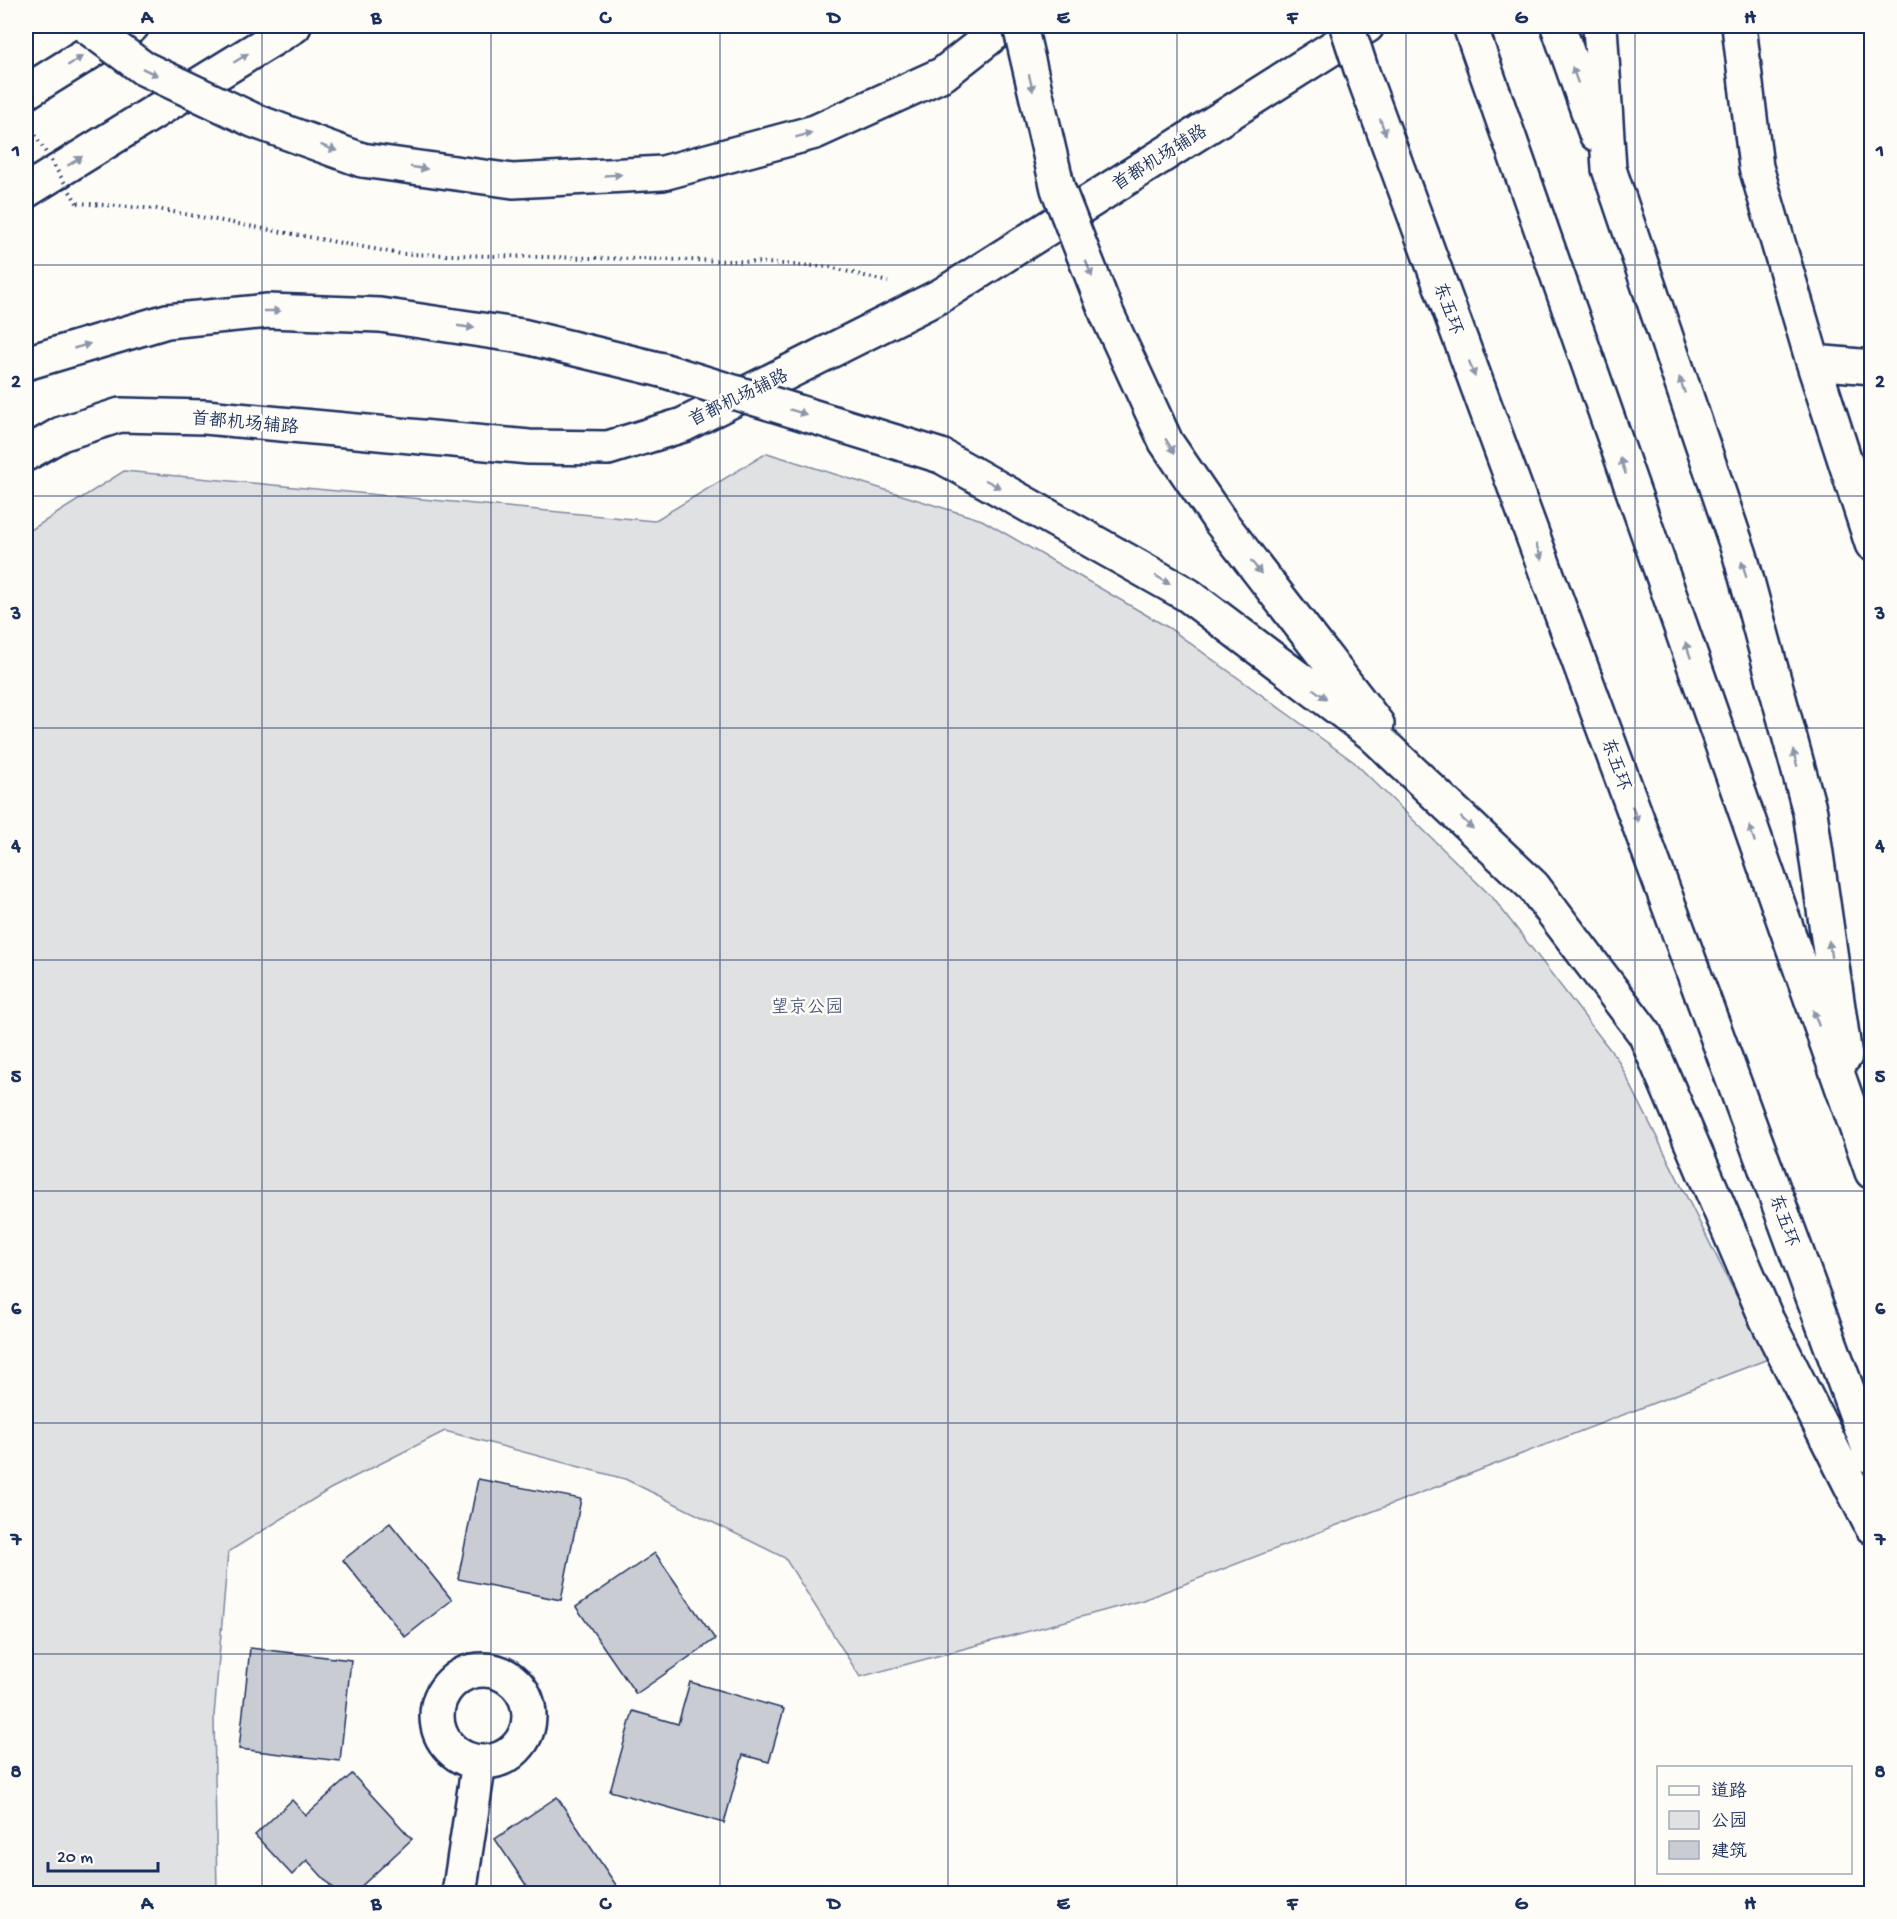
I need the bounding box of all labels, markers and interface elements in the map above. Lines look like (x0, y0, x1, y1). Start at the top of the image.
text: A (140, 8, 155, 31)
text: B (370, 8, 382, 31)
text: C (599, 8, 613, 31)
text: D (825, 8, 841, 31)
text: E (1057, 8, 1071, 31)
text: F (1286, 8, 1299, 31)
text: G (1515, 8, 1529, 31)
text: H (1744, 8, 1756, 31)
one-way arrow (233, 52, 249, 63)
one-way arrow (67, 56, 83, 67)
one-way arrow (1569, 65, 1579, 83)
one-way arrow (142, 67, 159, 76)
one-way arrow (1027, 74, 1037, 92)
one-way arrow (1378, 118, 1388, 136)
street label: 首都机场辅路 (1108, 121, 1212, 197)
one-way arrow (794, 130, 813, 140)
text: 1 (11, 141, 20, 164)
text: 1 (1875, 141, 1884, 164)
one-way arrow (321, 144, 339, 154)
one-way arrow (67, 155, 83, 166)
one-way arrow (410, 164, 429, 173)
one-way arrow (604, 171, 623, 180)
one-way arrow (1084, 260, 1094, 278)
street label: 东五环 (1428, 280, 1467, 338)
one-way arrow (263, 306, 282, 316)
one-way arrow (457, 323, 476, 332)
one-way arrow (73, 341, 91, 350)
one-way arrow (1467, 360, 1477, 378)
street label: 首都机场辅路 (686, 365, 792, 432)
text: 2 (11, 372, 21, 395)
text: 2 (1875, 372, 1885, 395)
one-way arrow (1676, 376, 1686, 394)
street label: 首都机场辅路 (190, 408, 300, 440)
one-way arrow (789, 408, 807, 417)
one-way arrow (1164, 438, 1175, 454)
one-way arrow (1618, 457, 1628, 475)
one-way arrow (985, 479, 1002, 489)
one-way arrow (1535, 543, 1544, 561)
one-way arrow (1249, 560, 1261, 575)
one-way arrow (1738, 560, 1748, 579)
one-way arrow (1154, 575, 1171, 585)
text: 3 (10, 604, 21, 627)
text: 3 (1874, 604, 1885, 627)
one-way arrow (1682, 641, 1692, 659)
one-way arrow (1312, 688, 1328, 701)
street label: 东五环 (1596, 736, 1635, 794)
one-way arrow (1790, 749, 1799, 767)
one-way arrow (1631, 805, 1641, 823)
one-way arrow (1459, 816, 1474, 830)
one-way arrow (1747, 825, 1757, 843)
text: 4 (10, 836, 21, 859)
text: 4 (1874, 836, 1885, 859)
one-way arrow (1825, 940, 1834, 959)
park label: 望京公园 (771, 997, 843, 1019)
one-way arrow (1811, 1009, 1821, 1027)
text: 5 (11, 1067, 22, 1090)
text: 5 (1875, 1067, 1886, 1090)
street label: 东五环 (1764, 1192, 1803, 1250)
text: 6 (11, 1299, 22, 1322)
text: 6 (1875, 1299, 1886, 1322)
text: 7 (10, 1530, 23, 1553)
text: 7 (1874, 1530, 1887, 1553)
text: 8 (11, 1762, 22, 1785)
text: 8 (1875, 1762, 1886, 1785)
legend (1657, 1766, 1852, 1874)
text: 道路 (1711, 1781, 1747, 1803)
text: 公园 (1711, 1811, 1747, 1833)
scale bar (48, 1835, 158, 1873)
text: 建筑 (1711, 1841, 1747, 1863)
text: 20 m (57, 1848, 93, 1869)
text: A (140, 1894, 155, 1917)
text: B (370, 1894, 382, 1917)
text: C (599, 1894, 613, 1917)
text: D (825, 1894, 841, 1917)
text: E (1057, 1894, 1071, 1917)
text: F (1286, 1894, 1299, 1917)
text: G (1515, 1894, 1529, 1917)
text: H (1744, 1894, 1756, 1917)

